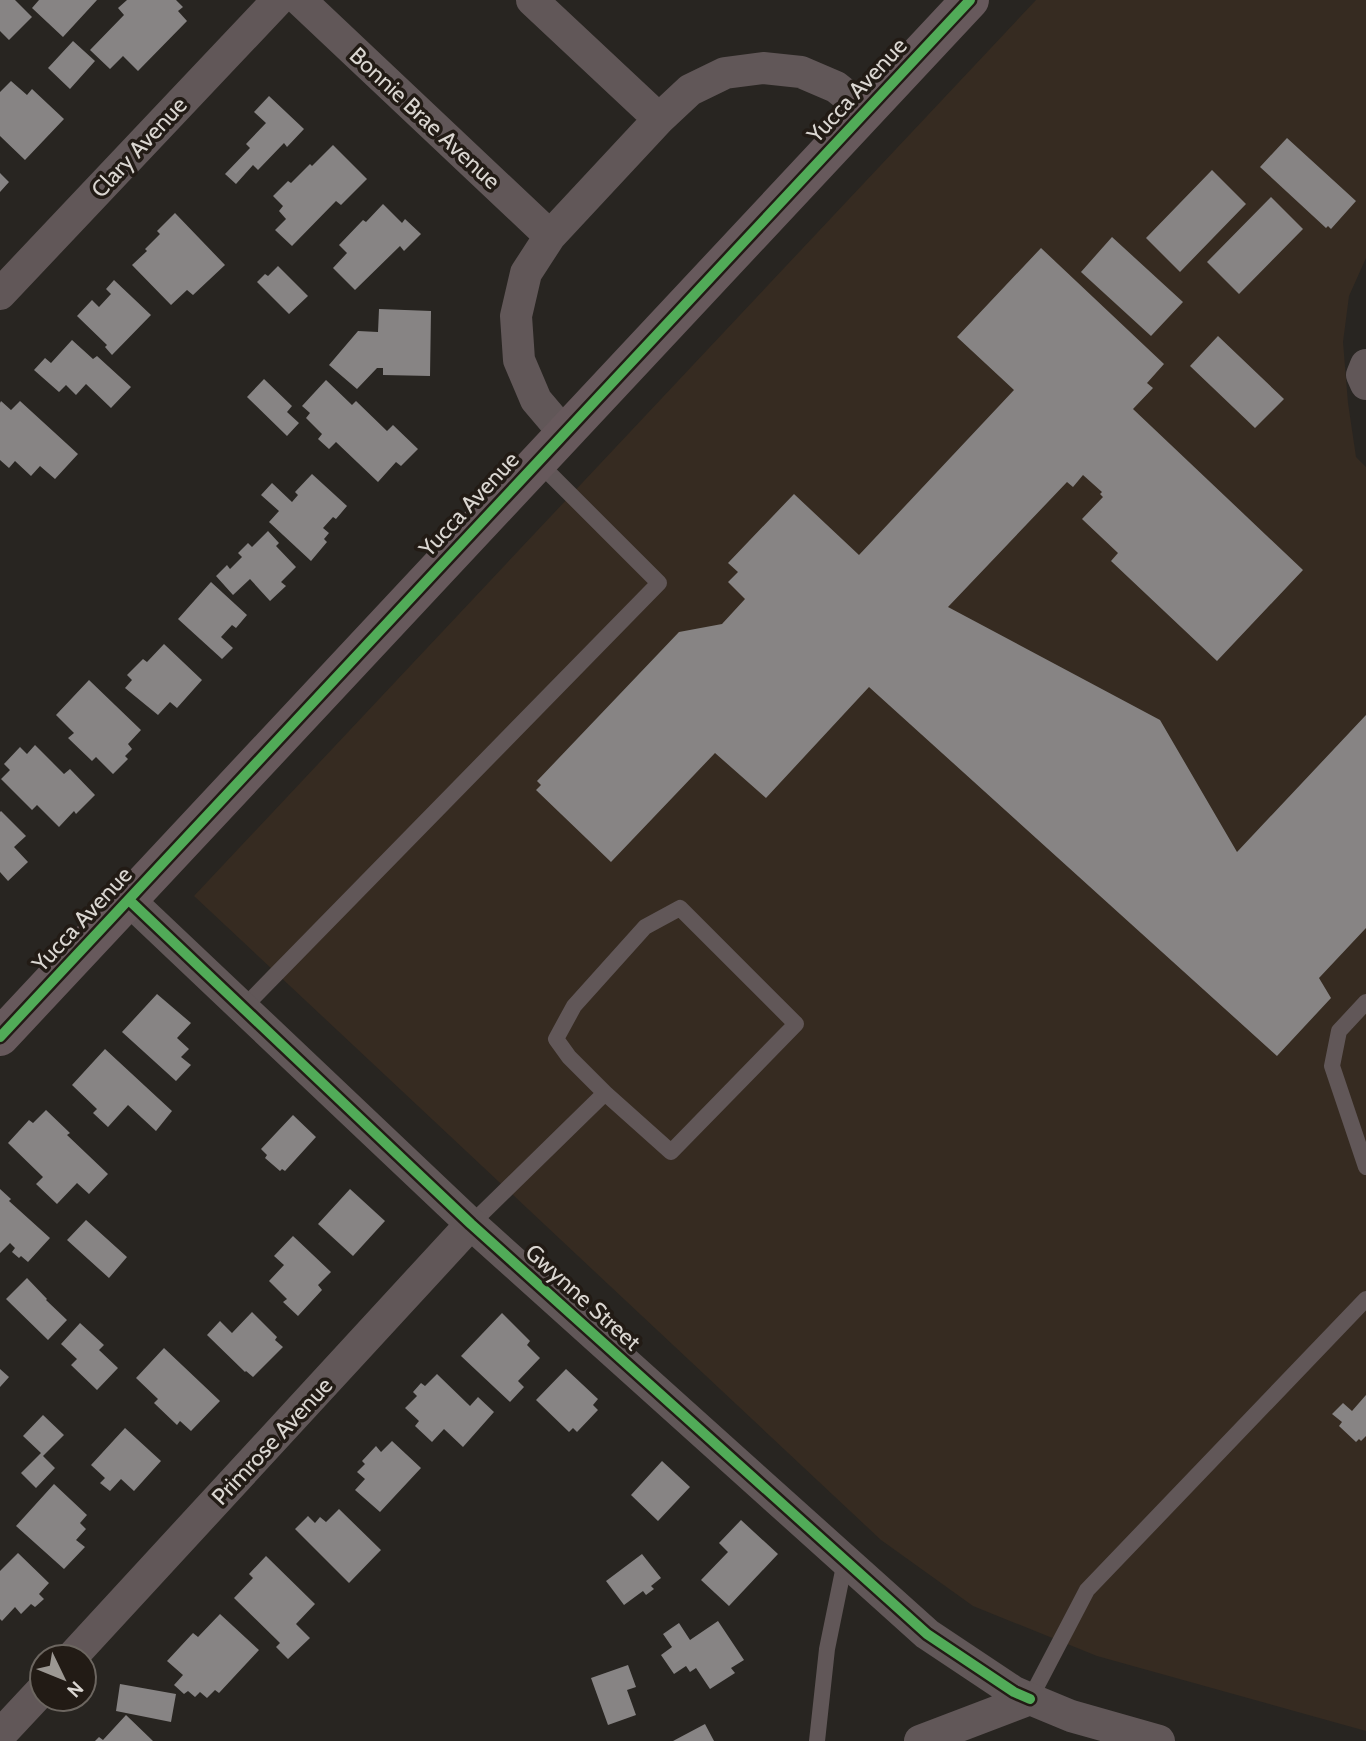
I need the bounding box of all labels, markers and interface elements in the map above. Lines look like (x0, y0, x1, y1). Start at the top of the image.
street label: Yucca Avenue (801, 31, 913, 149)
street label: Bonnie Brae Avenue (344, 41, 506, 195)
street label: Clary Avenue (85, 91, 193, 203)
street label: Yucca Avenue (413, 445, 525, 563)
street label: Yucca Avenue (26, 860, 138, 978)
street label: Gwynne Street (520, 1238, 647, 1356)
street label: Primrose Avenue (206, 1371, 338, 1511)
north arrow (28, 1643, 98, 1713)
text: N (62, 1676, 88, 1702)

